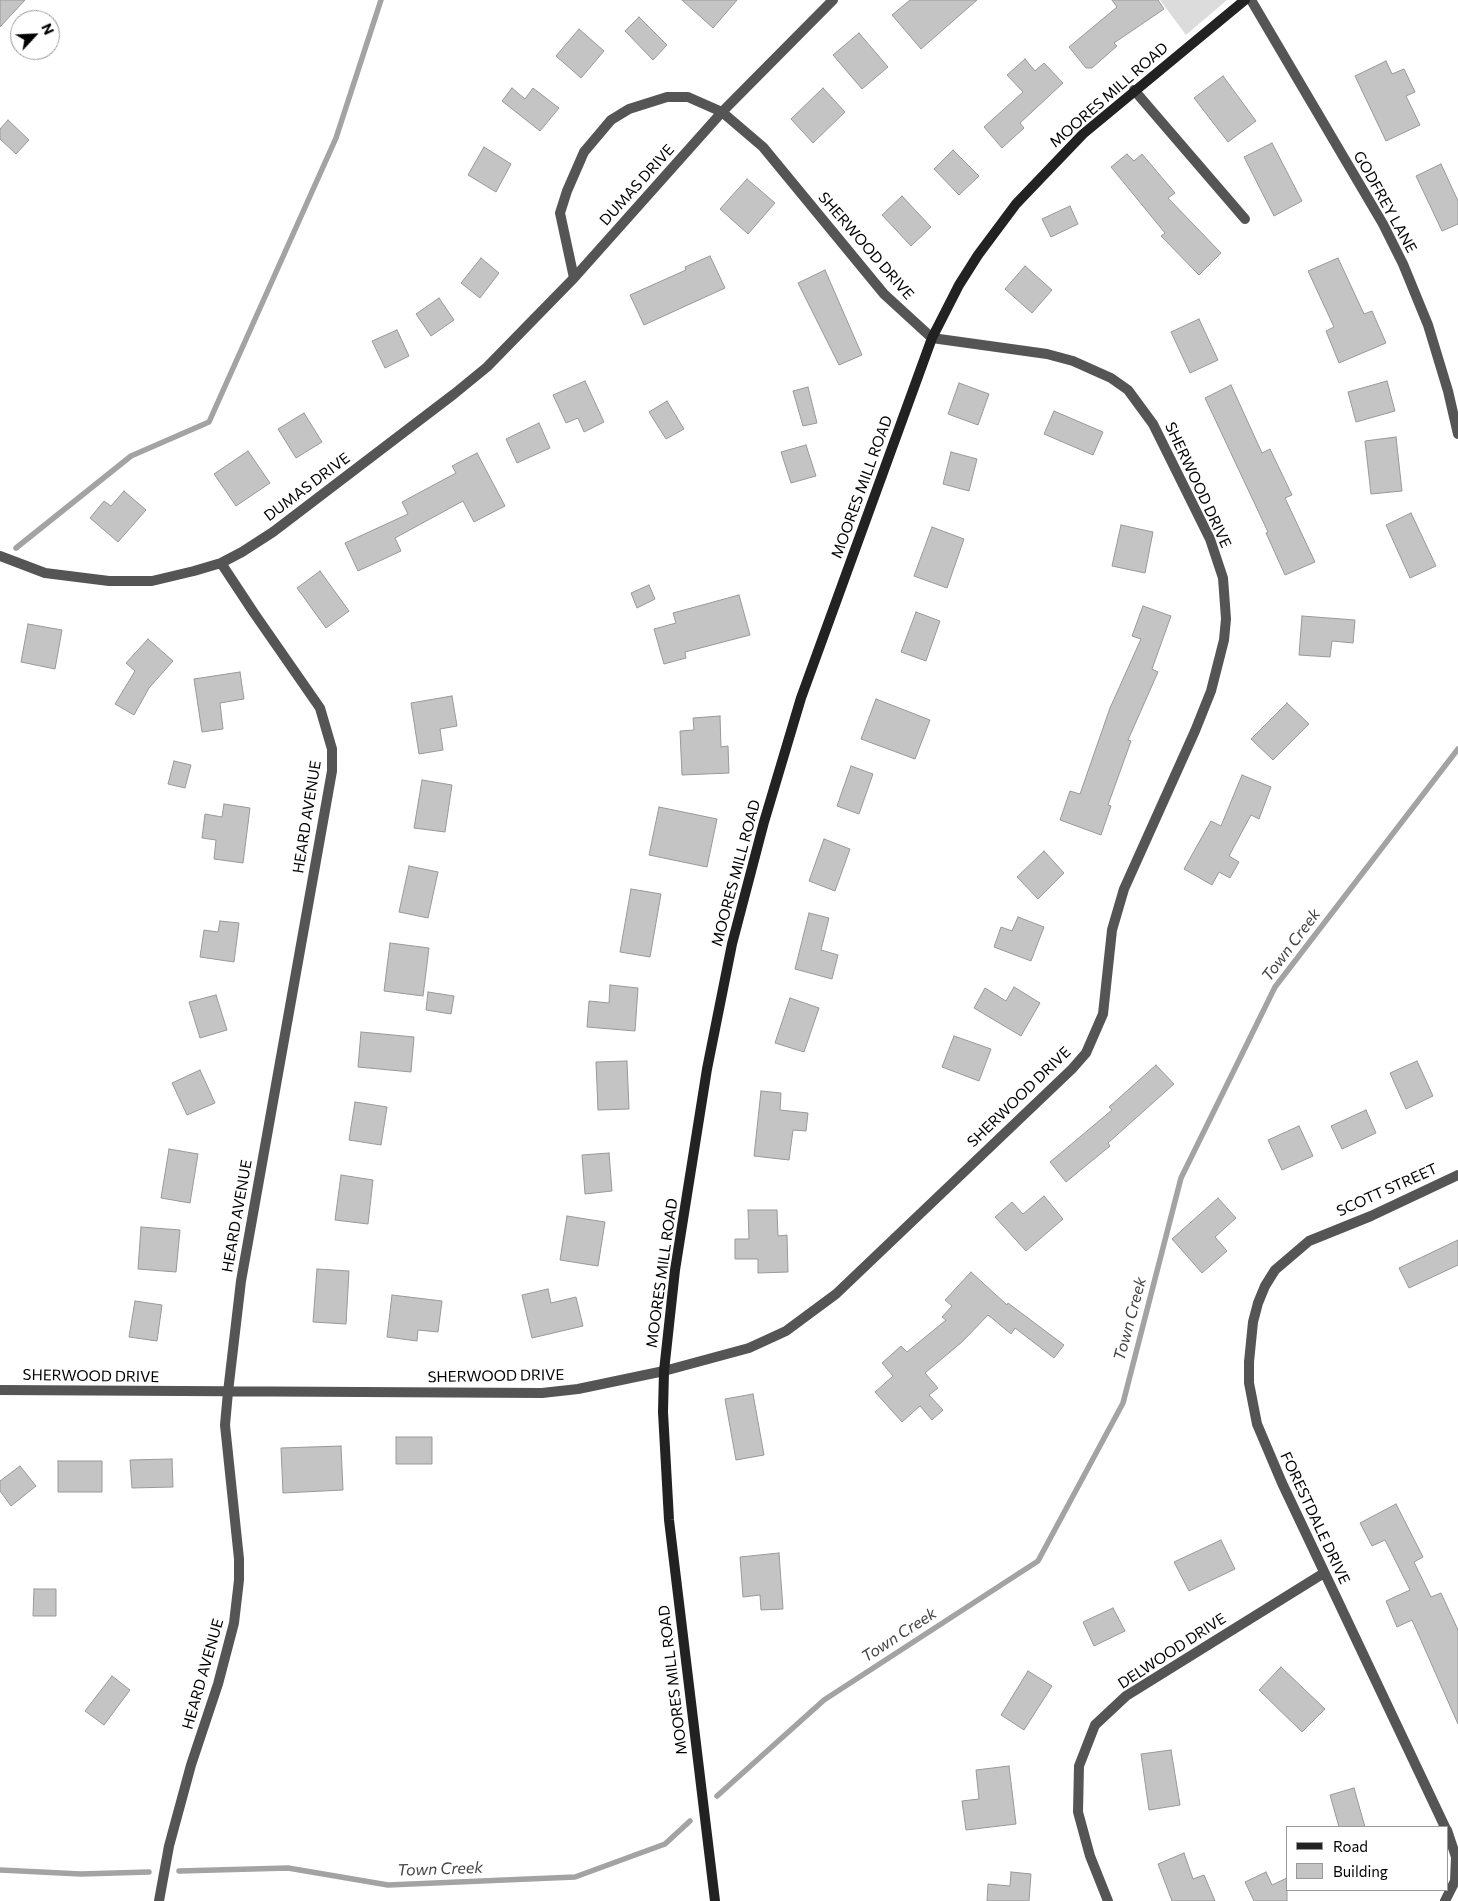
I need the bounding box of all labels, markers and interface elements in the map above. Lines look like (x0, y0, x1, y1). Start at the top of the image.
north arrow (10, 10, 60, 60)
text: N (38, 21, 58, 37)
street label: MOORES MILL ROAD (1046, 39, 1172, 151)
street label: DUMAS DRIVE (596, 141, 678, 229)
street label: GODFREY LANE (1350, 148, 1420, 256)
street label: SHERWOOD DRIVE (814, 189, 918, 303)
street label: MOORES MILL ROAD (828, 413, 896, 561)
street label: SHERWOOD DRIVE (1161, 419, 1235, 551)
street label: DUMAS DRIVE (261, 449, 353, 525)
street label: HEARD AVENUE (289, 759, 325, 875)
street label: MOORES MILL ROAD (708, 798, 764, 948)
water label: Town Creek (1258, 905, 1324, 985)
street label: SHERWOOD DRIVE (964, 1043, 1074, 1151)
street label: HEARD AVENUE (218, 1158, 256, 1274)
street label: SCOTT STREET (1334, 1160, 1440, 1220)
street label: MOORES MILL ROAD (643, 1197, 681, 1349)
water label: Town Creek (1110, 1275, 1150, 1363)
street label: SHERWOOD DRIVE (23, 1366, 159, 1386)
street label: SHERWOOD DRIVE (428, 1366, 564, 1386)
street label: FORESTDALE DRIVE (1276, 1449, 1354, 1587)
street label: MOORES MILL ROAD (655, 1604, 691, 1756)
water label: Town Creek (858, 1604, 940, 1666)
street label: DELWOOD DRIVE (1115, 1609, 1229, 1693)
street label: HEARD AVENUE (179, 1617, 227, 1731)
legend (1286, 1826, 1448, 1891)
text: Road (1333, 1837, 1368, 1855)
water label: Town Creek (397, 1858, 483, 1880)
text: Building (1333, 1862, 1388, 1880)

